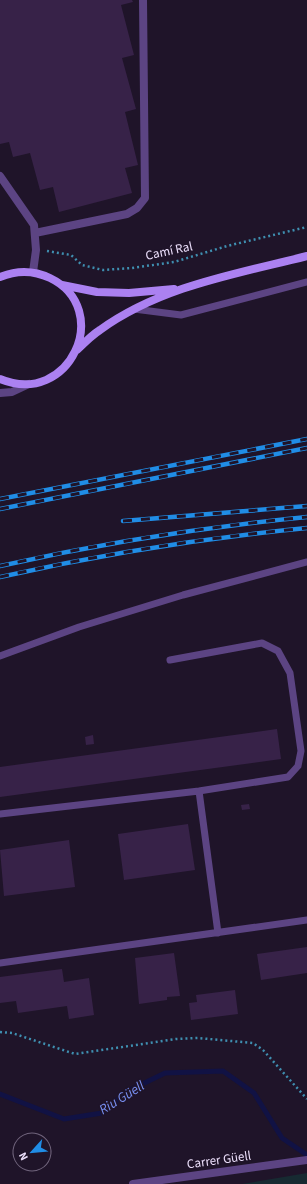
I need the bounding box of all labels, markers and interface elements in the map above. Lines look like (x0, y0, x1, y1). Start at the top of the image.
street label: Camí Ral (144, 237, 194, 265)
water label: Riu Güell (95, 1076, 149, 1120)
north arrow (12, 1132, 52, 1172)
street label: Carrer Güell (186, 1147, 252, 1173)
text: N (15, 1150, 32, 1163)

